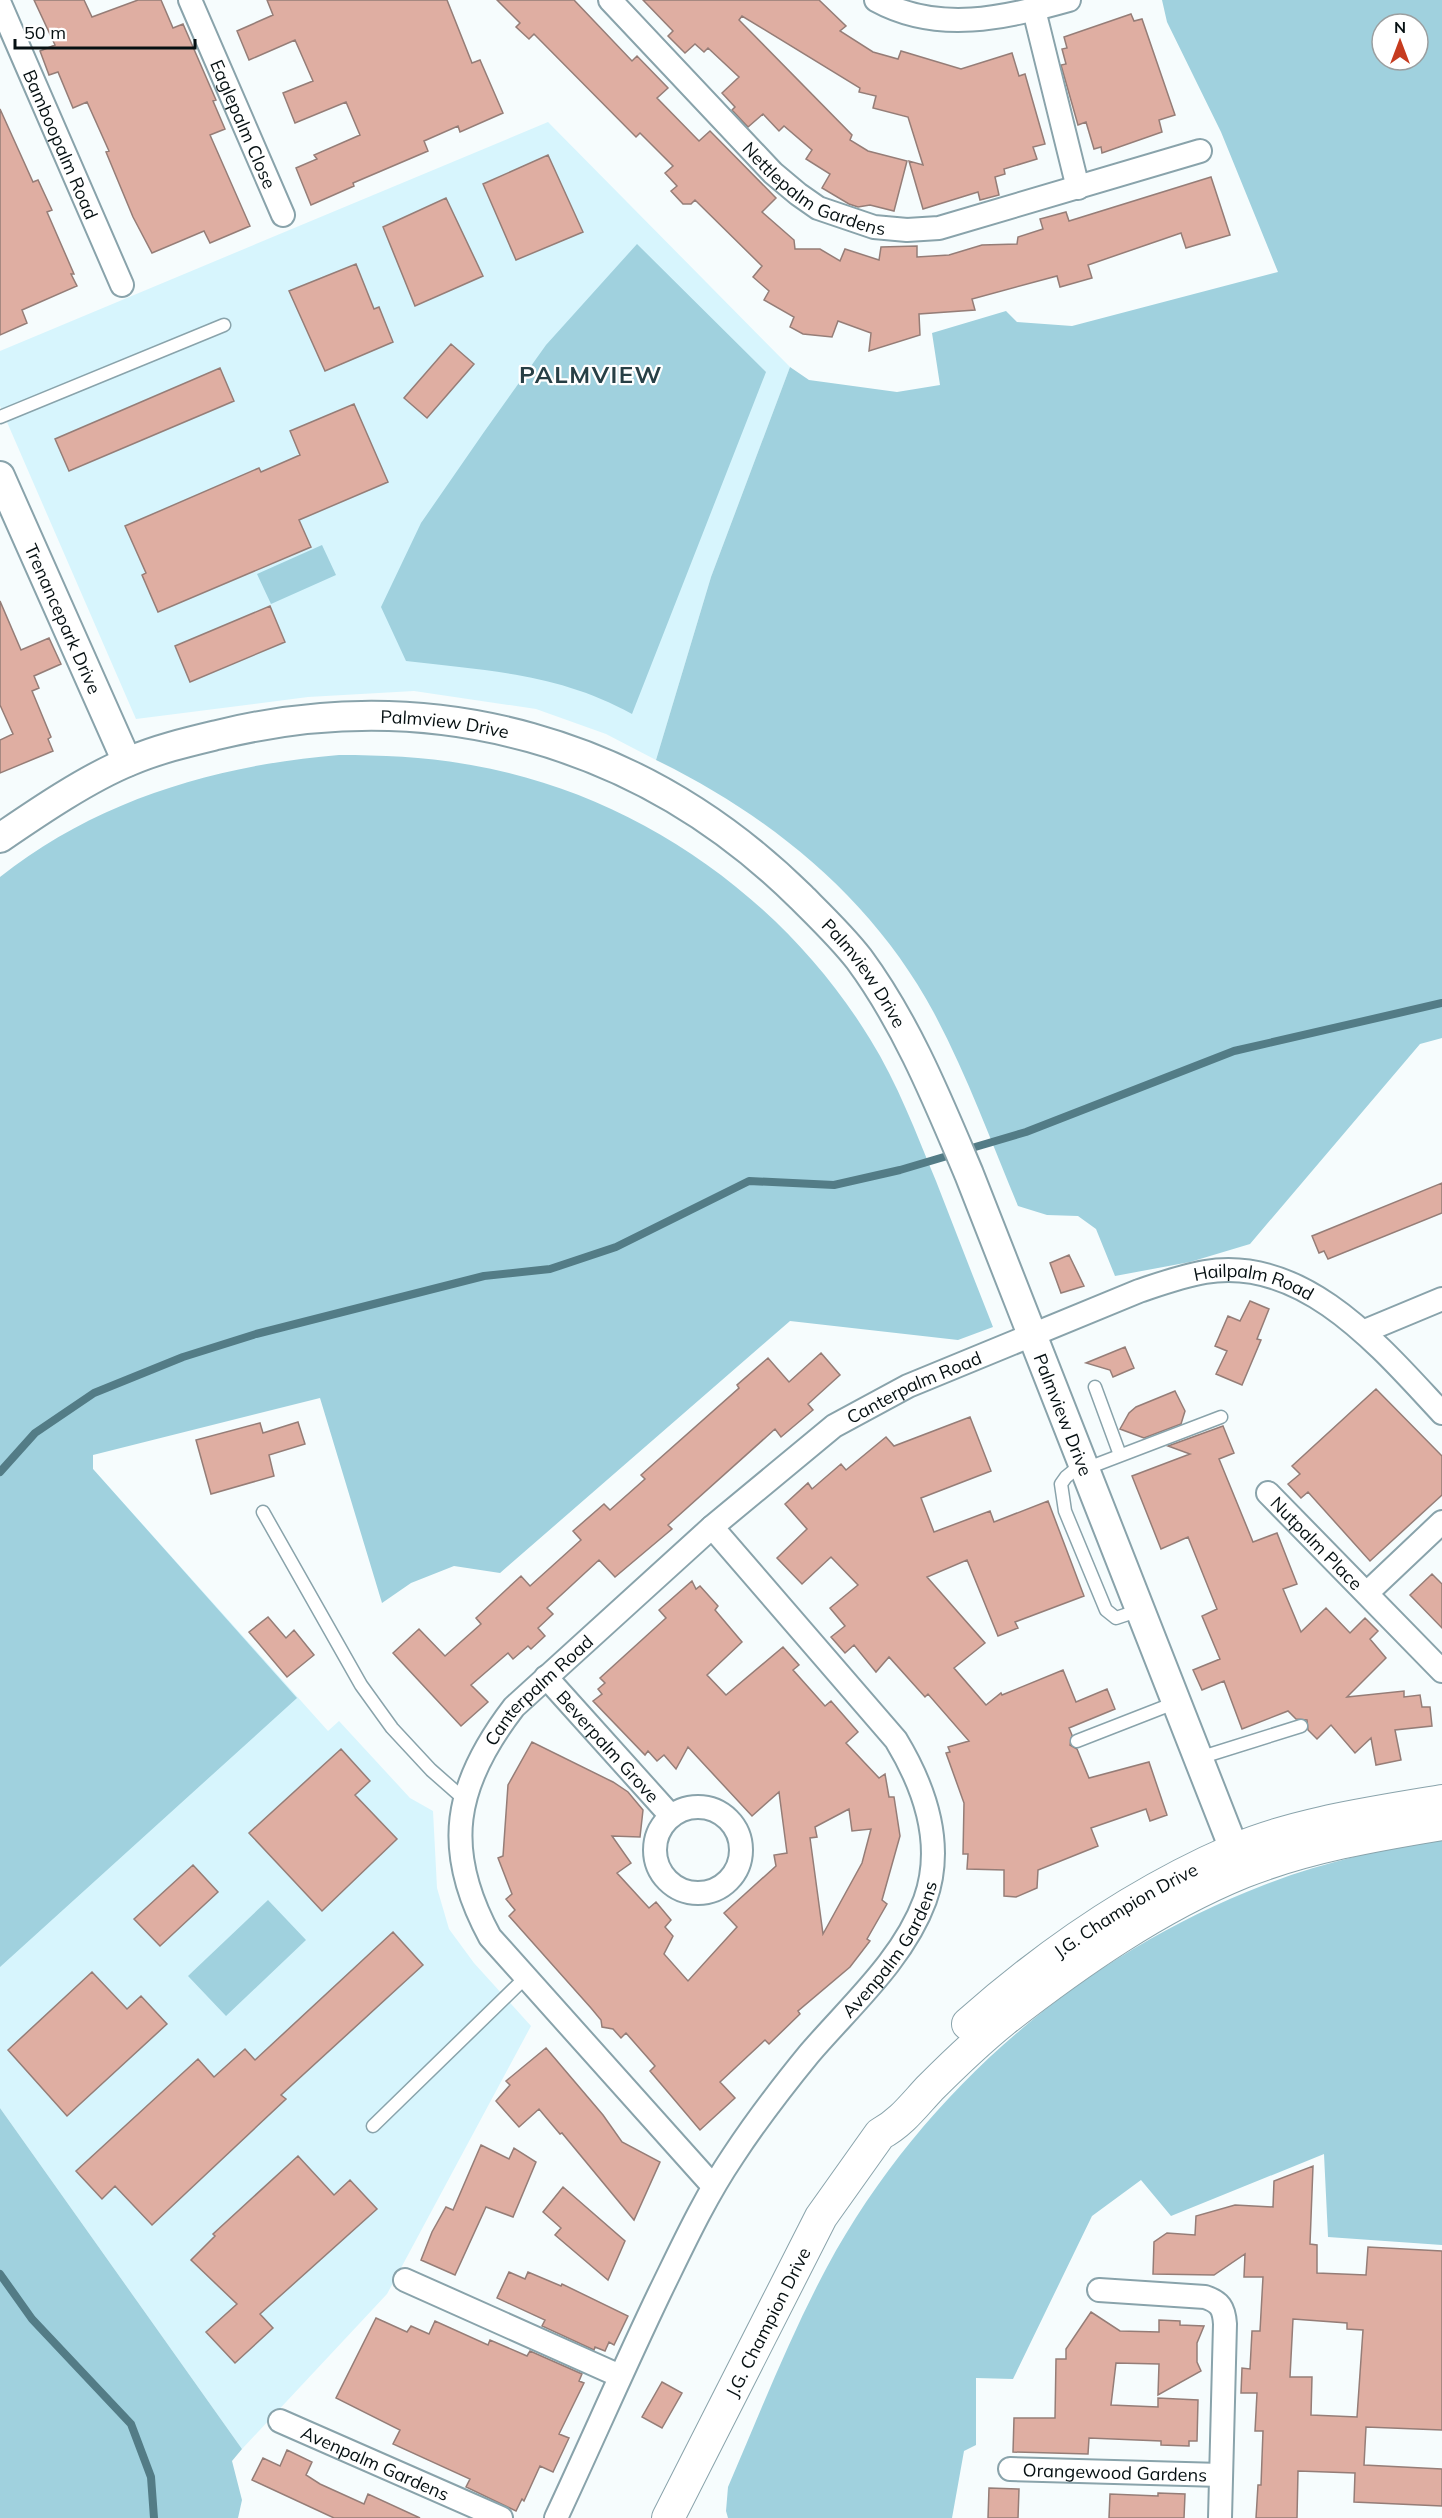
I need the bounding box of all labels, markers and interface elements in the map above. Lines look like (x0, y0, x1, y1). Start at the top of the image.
scale bar (15, 12, 195, 50)
north arrow (1370, 12, 1430, 72)
text: N (1394, 17, 1406, 37)
text: 50 m (24, 21, 66, 44)
street label: Eaglepalm Close (206, 56, 282, 192)
street label: Bamboopalm Road (18, 66, 104, 223)
street label: Nettlepalm Gardens (738, 137, 887, 239)
district label: PALMVIEW (519, 359, 663, 389)
street label: Trenancepark Drive (20, 540, 107, 697)
street label: Palmview Drive (380, 705, 511, 743)
street label: Palmview Drive (817, 913, 911, 1032)
street label: Hailpalm Road (1192, 1258, 1318, 1305)
street label: Canterpalm Road (842, 1346, 985, 1429)
street label: Palmview Drive (1029, 1350, 1098, 1479)
street label: Nutpalm Place (1266, 1491, 1368, 1595)
street label: Canterpalm Road (479, 1630, 597, 1750)
street label: Beverpalm Grove (552, 1685, 665, 1807)
street label: J.G. Champion Drive (1049, 1857, 1201, 1963)
street label: Avenpalm Gardens (837, 1879, 941, 2022)
street label: J.G. Champion Drive (720, 2243, 815, 2401)
street label: Avenpalm Gardens (298, 2420, 453, 2505)
street label: Orangewood Gardens (1022, 2458, 1208, 2486)

